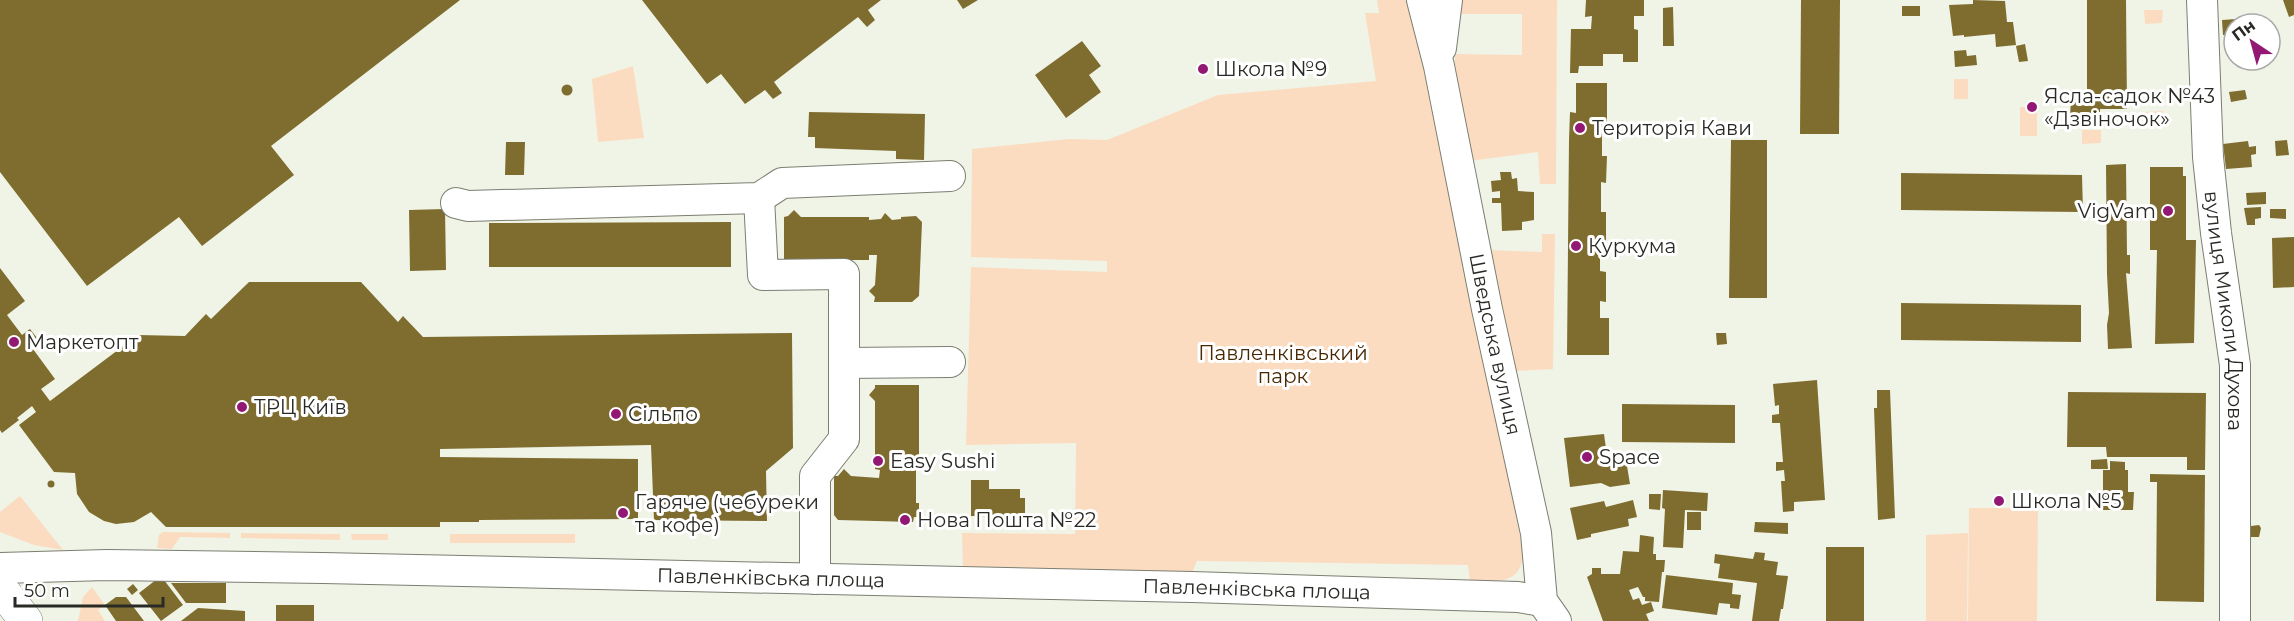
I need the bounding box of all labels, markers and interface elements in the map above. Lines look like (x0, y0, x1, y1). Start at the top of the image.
north arrow (2222, 12, 2282, 72)
text: Пн (2228, 15, 2259, 45)
place label: Школа №9 (1215, 57, 1327, 81)
marker: Школа №9 (1196, 62, 1210, 76)
place label: Ясла-садок №43 «Дзвіночок» (2044, 84, 2215, 131)
marker: Ясла-садок №43 «Дзвіночок» (2025, 100, 2039, 114)
place label: Територія Кави (1592, 116, 1752, 140)
marker: Територія Кави (1573, 121, 1587, 135)
street label: вулиця Миколи Духова (2200, 190, 2247, 431)
place label: VigVam (2078, 199, 2156, 223)
marker: VigVam (2161, 204, 2175, 218)
place label: Куркума (1588, 234, 1676, 258)
marker: Куркума (1569, 239, 1583, 253)
street label: Шведська вулиця (1464, 251, 1526, 437)
place label: Маркетопт (26, 330, 139, 354)
marker: Маркетопт (7, 335, 21, 349)
park label: Павленківський парк (1198, 341, 1368, 388)
place label: ТРЦ Київ (254, 395, 347, 419)
marker: ТРЦ Київ (235, 400, 249, 414)
place label: Сільпо (628, 402, 698, 426)
marker: Сільпо (609, 407, 623, 421)
place label: Space (1599, 445, 1660, 469)
place label: Easy Sushi (890, 449, 995, 473)
marker: Space (1580, 450, 1594, 464)
marker: Easy Sushi (871, 454, 885, 468)
place label: Школа №5 (2011, 489, 2122, 513)
place label: Гаряче (чебуреки та кофе) (635, 490, 819, 537)
marker: Школа №5 (1992, 494, 2006, 508)
marker: Гаряче (чебуреки та кофе) (616, 506, 630, 520)
place label: Нова Пошта №22 (917, 508, 1096, 532)
marker: Нова Пошта №22 (898, 513, 912, 527)
street label: Павленківська площа (657, 563, 885, 592)
scale bar (15, 570, 164, 608)
street label: Павленківська площа (1142, 574, 1371, 604)
text: 50 m (24, 580, 70, 602)

